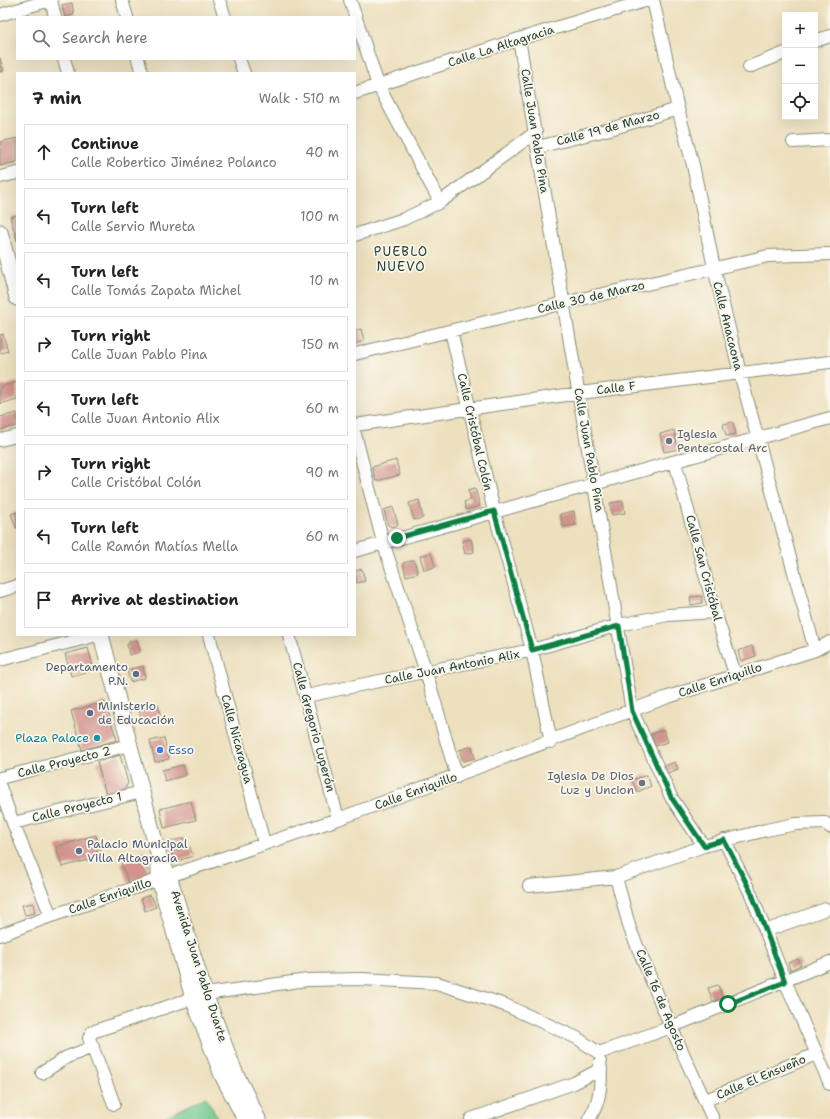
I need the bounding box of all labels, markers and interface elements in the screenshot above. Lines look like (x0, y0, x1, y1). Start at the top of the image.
map controls (782, 12, 818, 120)
button: + (782, 12, 818, 48)
search box (16, 16, 356, 60)
street label: Calle La Altagracia (446, 21, 557, 71)
icon: search (30, 27, 52, 49)
text: Search here (62, 28, 148, 48)
button: − (782, 48, 818, 84)
street label: Calle Juan Pablo Pina (517, 68, 553, 195)
button: locate (782, 84, 818, 120)
text: 7 min (32, 87, 82, 109)
text: Walk · 510 m (259, 90, 340, 107)
street label: Calle 19 de Marzo (555, 107, 661, 149)
text: Continue (71, 134, 139, 154)
icon: ahead (33, 141, 55, 163)
text: 40 m (305, 144, 339, 161)
text: Calle Robertico Jiménez Polanco (71, 154, 277, 171)
text: Turn left (71, 198, 139, 218)
icon: left (33, 205, 55, 227)
text: 100 m (300, 208, 339, 225)
text: Calle Servio Mureta (71, 218, 195, 235)
district label: PUEBLO NUEVO (374, 243, 428, 275)
text: Turn left (71, 262, 139, 282)
icon: left (33, 269, 55, 291)
text: 10 m (309, 272, 339, 289)
street label: Calle 30 de Marzo (536, 277, 646, 317)
street label: Calle Anacaona (709, 280, 747, 373)
text: Calle Tomás Zapata Michel (71, 282, 241, 299)
text: Turn right (71, 326, 151, 346)
icon: right (33, 333, 55, 355)
text: 150 m (301, 336, 339, 353)
text: Calle Juan Pablo Pina (71, 346, 207, 363)
street label: Calle Cristóbal Colón (454, 372, 496, 492)
street label: Calle F (595, 378, 637, 398)
street label: Calle Juan Pablo Pina (570, 387, 608, 514)
text: Turn left (71, 390, 139, 410)
icon: left (33, 397, 55, 419)
text: 60 m (306, 400, 339, 417)
text: Calle Juan Antonio Alix (71, 410, 219, 427)
place label: Iglesia Pentecostal Arc (677, 426, 767, 456)
marker: Iglesia Pentecostal Arc (664, 436, 674, 446)
text: Turn right (71, 454, 151, 474)
icon: right (33, 461, 55, 483)
text: 90 m (305, 464, 339, 481)
text: Calle Cristóbal Colón (71, 474, 201, 491)
street label: Calle San Cristóbal (682, 513, 726, 623)
text: Turn left (71, 518, 139, 538)
icon: left (33, 525, 55, 547)
text: 60 m (306, 528, 339, 545)
route end (388, 529, 406, 547)
text: Calle Ramón Matías Mella (71, 538, 238, 555)
icon: arrive (33, 589, 55, 611)
text: Arrive at destination (71, 590, 239, 610)
street label: Calle Juan Antonio Alix (383, 646, 521, 688)
place label: Departamento P.N. (45, 659, 128, 689)
street label: Calle Enriquillo (676, 659, 764, 701)
street label: Calle Gregorio Luperón (289, 660, 339, 794)
marker: Departamento P.N. (131, 669, 141, 679)
street label: Calle Nicaragua (217, 693, 257, 786)
place label: Ministerio de Educación (98, 698, 174, 728)
marker: Ministerio de Educación (85, 708, 95, 718)
place label: Plaza Palace (15, 730, 89, 746)
marker: Plaza Palace (92, 733, 102, 743)
place label: Esso (168, 742, 194, 758)
street label: Calle Proyecto 2 (16, 743, 112, 781)
marker: Esso (155, 745, 165, 755)
place label: Iglesia De Dios Luz y Uncion (547, 768, 634, 798)
street label: Calle Enriquillo (372, 769, 460, 813)
marker: Iglesia De Dios Luz y Uncion (637, 778, 647, 788)
street label: Calle Proyecto 1 (30, 788, 124, 826)
place label: Palacio Municipal Villa Altagracia (87, 836, 188, 866)
marker: Palacio Municipal Villa Altagracia (74, 846, 84, 856)
street label: Calle Enriquillo (66, 874, 154, 918)
street label: Avenida Juan Pablo Duarte (167, 888, 231, 1044)
street label: Calle 16 de Agosto (632, 947, 690, 1053)
route start (719, 995, 737, 1013)
street label: Calle El Ensueño (714, 1051, 808, 1103)

